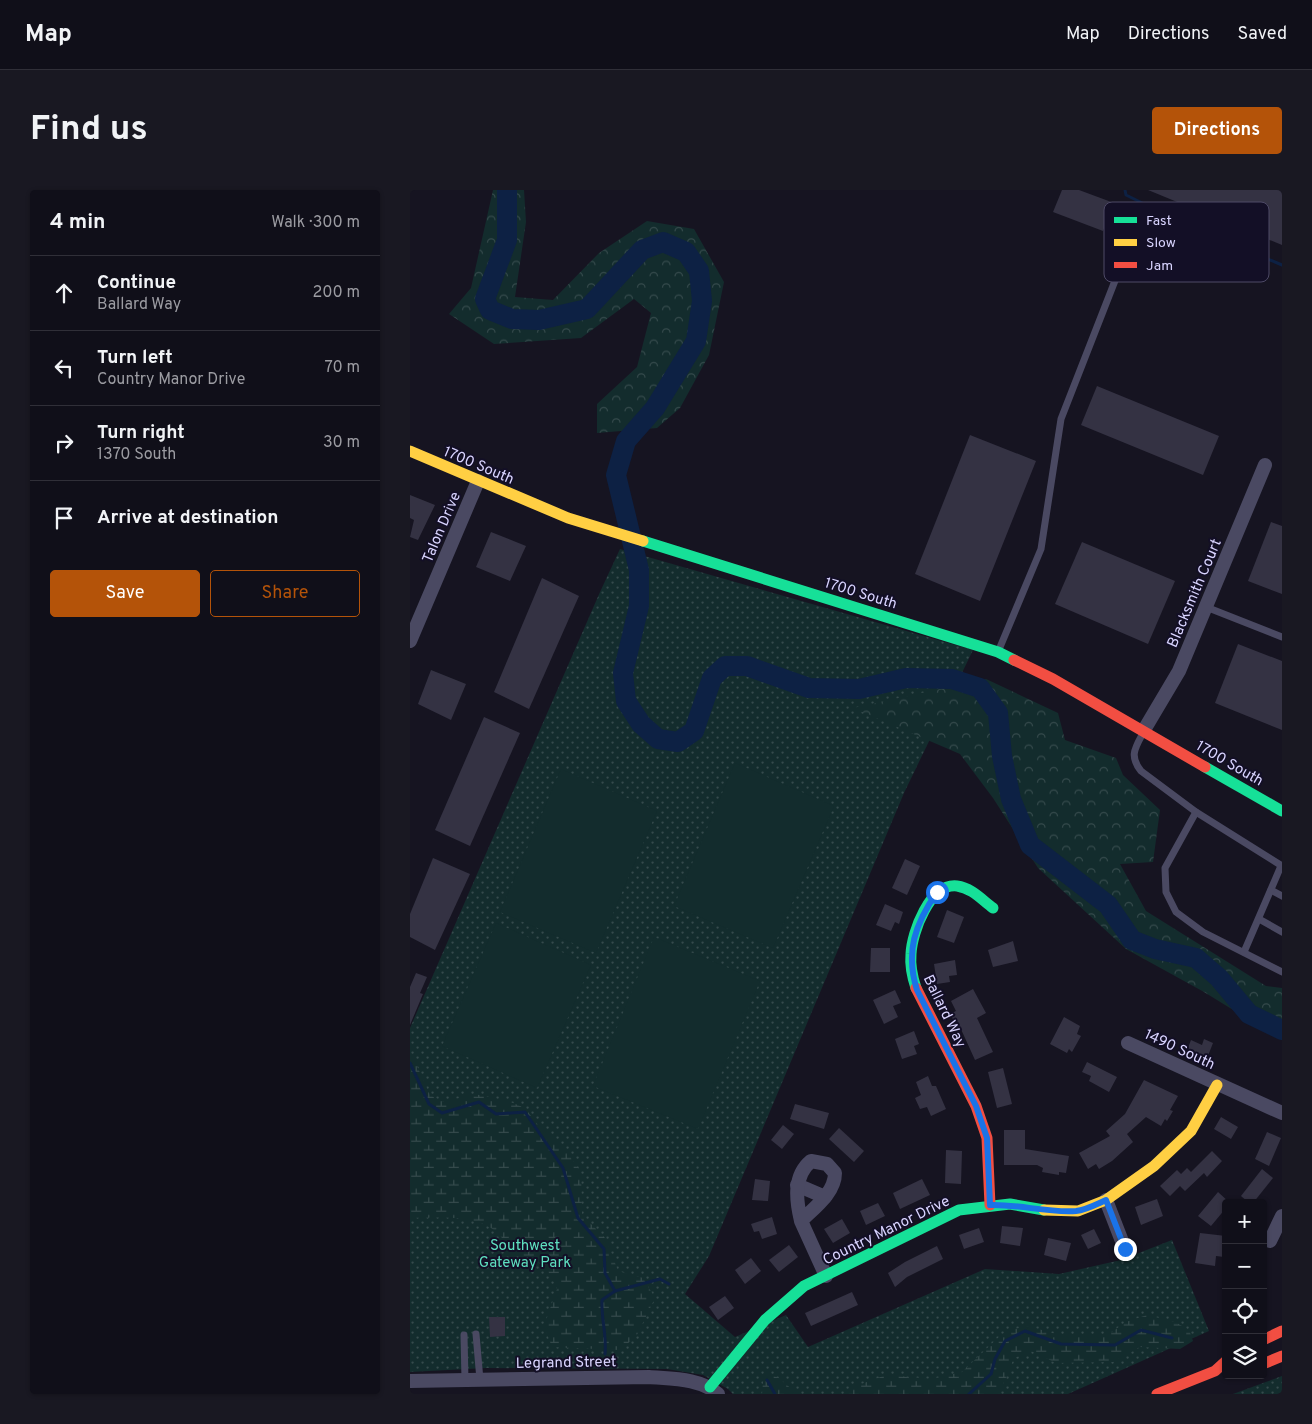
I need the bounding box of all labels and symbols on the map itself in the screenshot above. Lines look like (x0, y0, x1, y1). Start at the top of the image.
legend (1104, 202, 1269, 282)
text: Fast (1146, 213, 1172, 230)
text: Slow (1146, 235, 1176, 252)
text: Jam (1146, 258, 1173, 275)
street label: 1700 South (440, 443, 517, 490)
street label: Talon Drive (419, 489, 466, 566)
street label: Blacksmith Court (1164, 536, 1227, 651)
street label: 1700 South (822, 574, 899, 614)
street label: 1700 South (1192, 737, 1266, 791)
route start (926, 881, 949, 904)
street label: Ballard Way (918, 972, 970, 1051)
street label: 1490 South (1141, 1026, 1218, 1075)
street label: Country Manor Drive (820, 1192, 953, 1270)
park label: Southwest Gateway Park (479, 1237, 571, 1273)
route end (1114, 1238, 1137, 1261)
street label: Legrand Street (515, 1353, 617, 1374)

